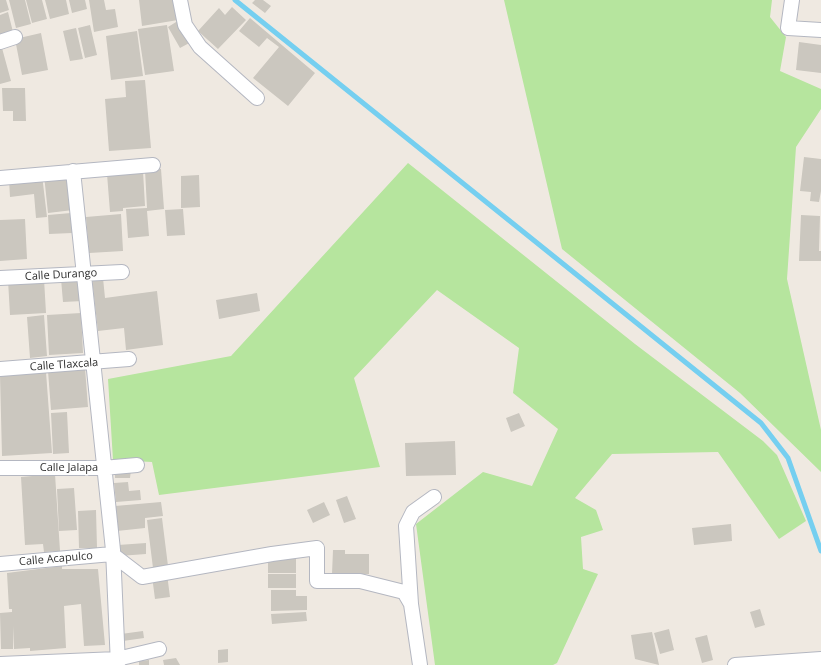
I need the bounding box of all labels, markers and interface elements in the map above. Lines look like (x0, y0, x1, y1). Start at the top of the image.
street label: Calle Durango (25, 267, 97, 283)
street label: Calle Tlaxcala (29, 356, 99, 374)
street label: Calle Jalapa (40, 461, 98, 475)
street label: Calle Acapulco (19, 549, 93, 569)

